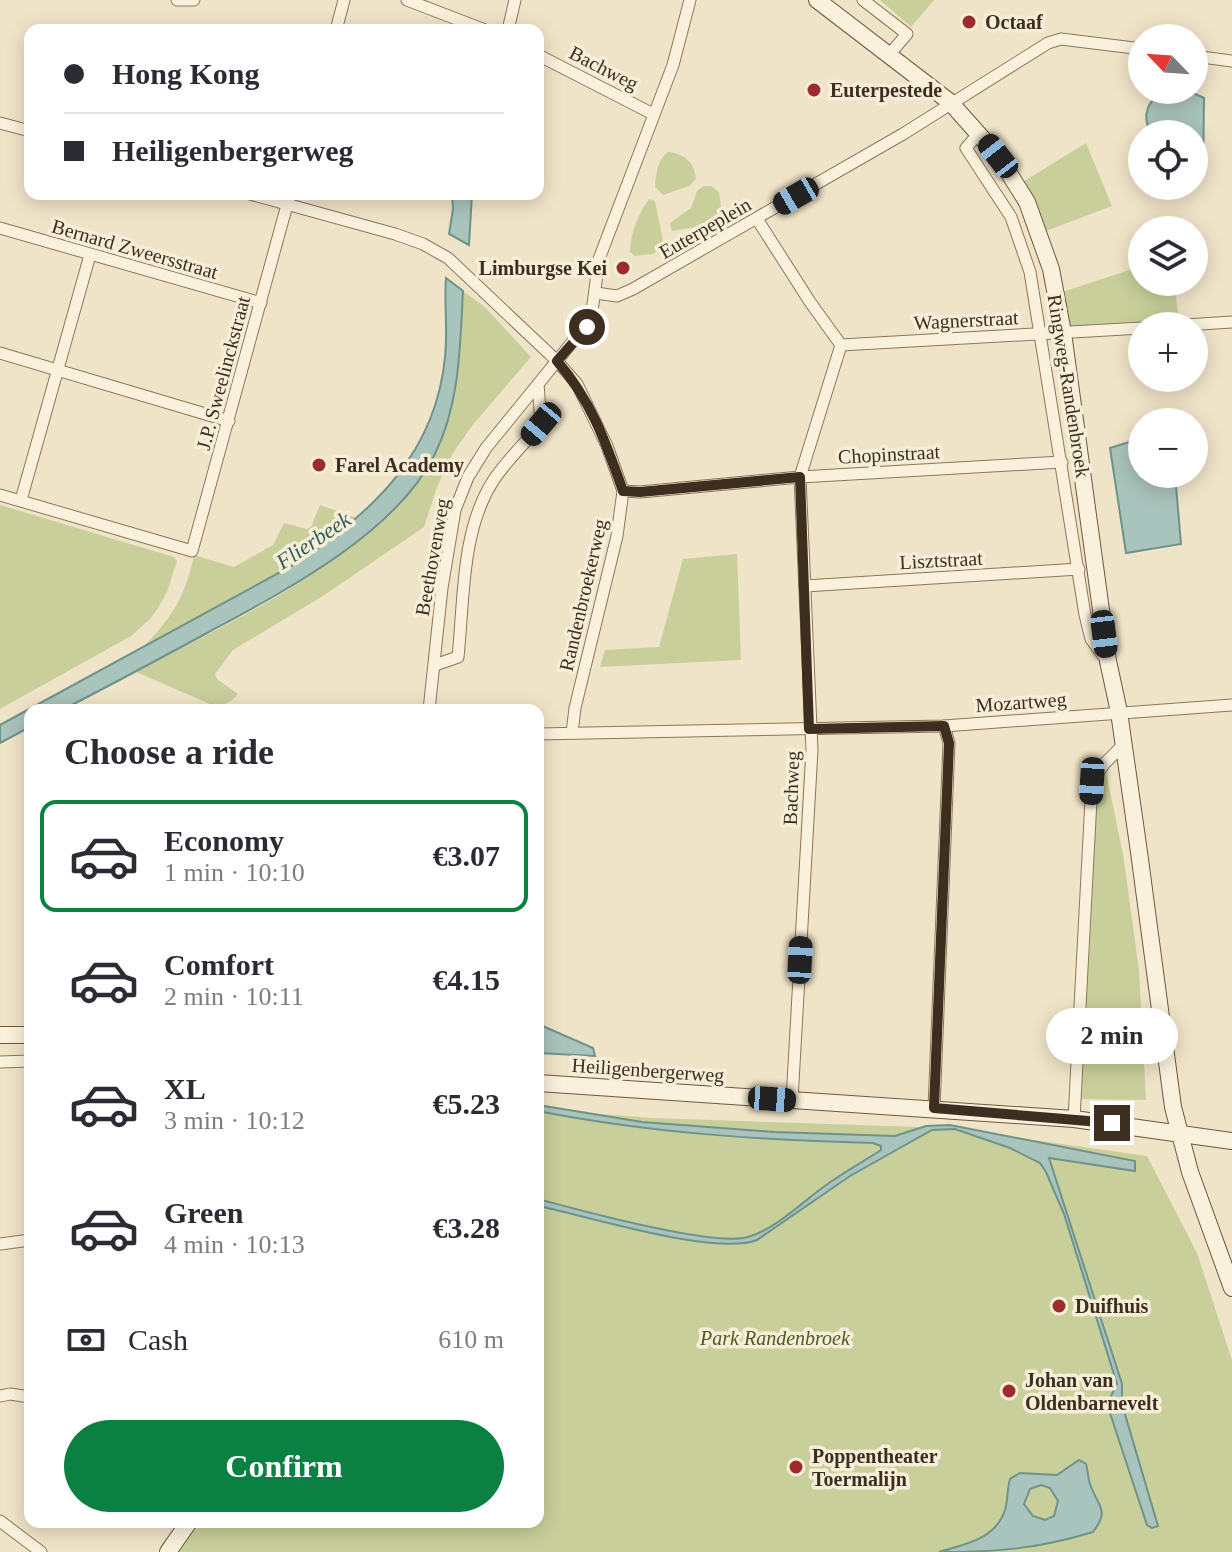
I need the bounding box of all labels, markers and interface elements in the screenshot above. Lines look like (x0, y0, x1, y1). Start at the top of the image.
place label: Octaaf (985, 11, 1043, 33)
marker: Octaaf (960, 13, 978, 31)
north arrow (1128, 24, 1208, 104)
map controls (1128, 24, 1208, 488)
street label: Bachweg (565, 41, 642, 96)
text: Hong Kong (112, 57, 260, 90)
place label: Euterpestede (830, 79, 942, 102)
marker: Euterpestede (805, 81, 823, 99)
button: locate (1128, 120, 1208, 200)
car (974, 130, 1022, 182)
text: Heiligenbergerweg (112, 134, 354, 167)
car (769, 174, 823, 218)
street label: Euterpeplein (655, 193, 755, 264)
street label: Bernard Zweersstraat (49, 215, 221, 283)
button: layers (1128, 216, 1208, 296)
place label: Limburgse Kei (479, 257, 607, 280)
marker: Limburgse Kei (614, 259, 632, 277)
street label: J.P. Sweelinckstraat (192, 293, 254, 452)
street label: Ringweg-Randenbroek (1043, 293, 1094, 479)
street label: Wagnerstraat (913, 306, 1019, 335)
route start (569, 309, 605, 345)
button: + (1128, 312, 1208, 392)
car (516, 398, 566, 450)
button: − (1128, 408, 1208, 488)
street label: Chopinstraat (837, 440, 941, 469)
place label: Farel Academy (335, 454, 464, 477)
marker: Farel Academy (310, 456, 328, 474)
street label: Beethovenweg (411, 497, 454, 618)
water label: Flierbeek (271, 506, 356, 575)
street label: Randenbroekerweg (555, 517, 612, 673)
street label: Lisztstraat (899, 547, 984, 573)
car (1089, 609, 1119, 659)
street label: Mozartweg (975, 688, 1067, 717)
text: Choose a ride (64, 732, 274, 772)
street label: Bachweg (779, 750, 804, 826)
car (1079, 756, 1105, 806)
icon: car (68, 820, 140, 892)
text: Economy (164, 824, 284, 857)
text: €3.07 (433, 839, 500, 872)
text: 1 min · 10:10 (164, 858, 305, 887)
car (787, 935, 813, 985)
icon: car (68, 944, 140, 1016)
text: Comfort (164, 948, 274, 981)
text: €4.15 (433, 963, 500, 996)
text: 2 min · 10:11 (164, 982, 304, 1011)
callout: 2 min (1046, 1007, 1178, 1063)
text: 2 min (1081, 1021, 1143, 1050)
street label: Heiligenbergerweg (571, 1054, 725, 1087)
icon: car (68, 1068, 140, 1140)
text: XL (164, 1072, 206, 1105)
car (747, 1085, 797, 1113)
text: €5.23 (433, 1087, 500, 1120)
route end (1094, 1105, 1130, 1141)
text: 3 min · 10:12 (164, 1106, 305, 1135)
icon: car (68, 1192, 140, 1264)
text: Green (164, 1196, 243, 1229)
text: €3.28 (433, 1211, 500, 1244)
text: 4 min · 10:13 (164, 1230, 305, 1259)
place label: Duifhuis (1075, 1295, 1149, 1317)
marker: Duifhuis (1050, 1297, 1068, 1315)
icon: cash (64, 1318, 108, 1362)
text: Cash (128, 1323, 188, 1356)
text: 610 m (438, 1325, 504, 1354)
park label: Park Randenbroek (699, 1327, 851, 1349)
place label: Johan van Oldenbarnevelt (1025, 1369, 1159, 1414)
marker: Johan van Oldenbarnevelt (1000, 1382, 1018, 1400)
button: Confirm (64, 1420, 504, 1512)
place label: Poppentheater Toermalijn (812, 1445, 938, 1491)
marker: Poppentheater Toermalijn (787, 1458, 805, 1476)

